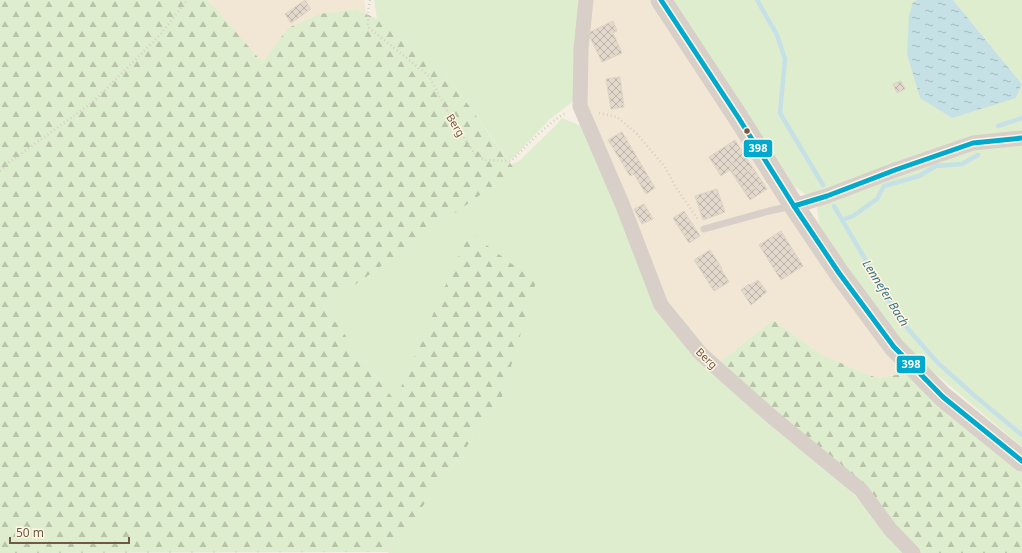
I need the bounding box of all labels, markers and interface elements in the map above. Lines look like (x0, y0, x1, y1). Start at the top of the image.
street label: Berg (443, 111, 469, 139)
unlabelled marker (742, 126, 752, 136)
line badge: 398 (743, 139, 773, 158)
text: 398 (749, 140, 767, 155)
water label: Lennefer Bach (859, 256, 913, 330)
street label: Berg (693, 344, 721, 372)
line badge: 398 (896, 355, 926, 374)
text: 398 (902, 356, 920, 371)
scale bar (10, 519, 129, 545)
text: 50 m (16, 524, 44, 541)

